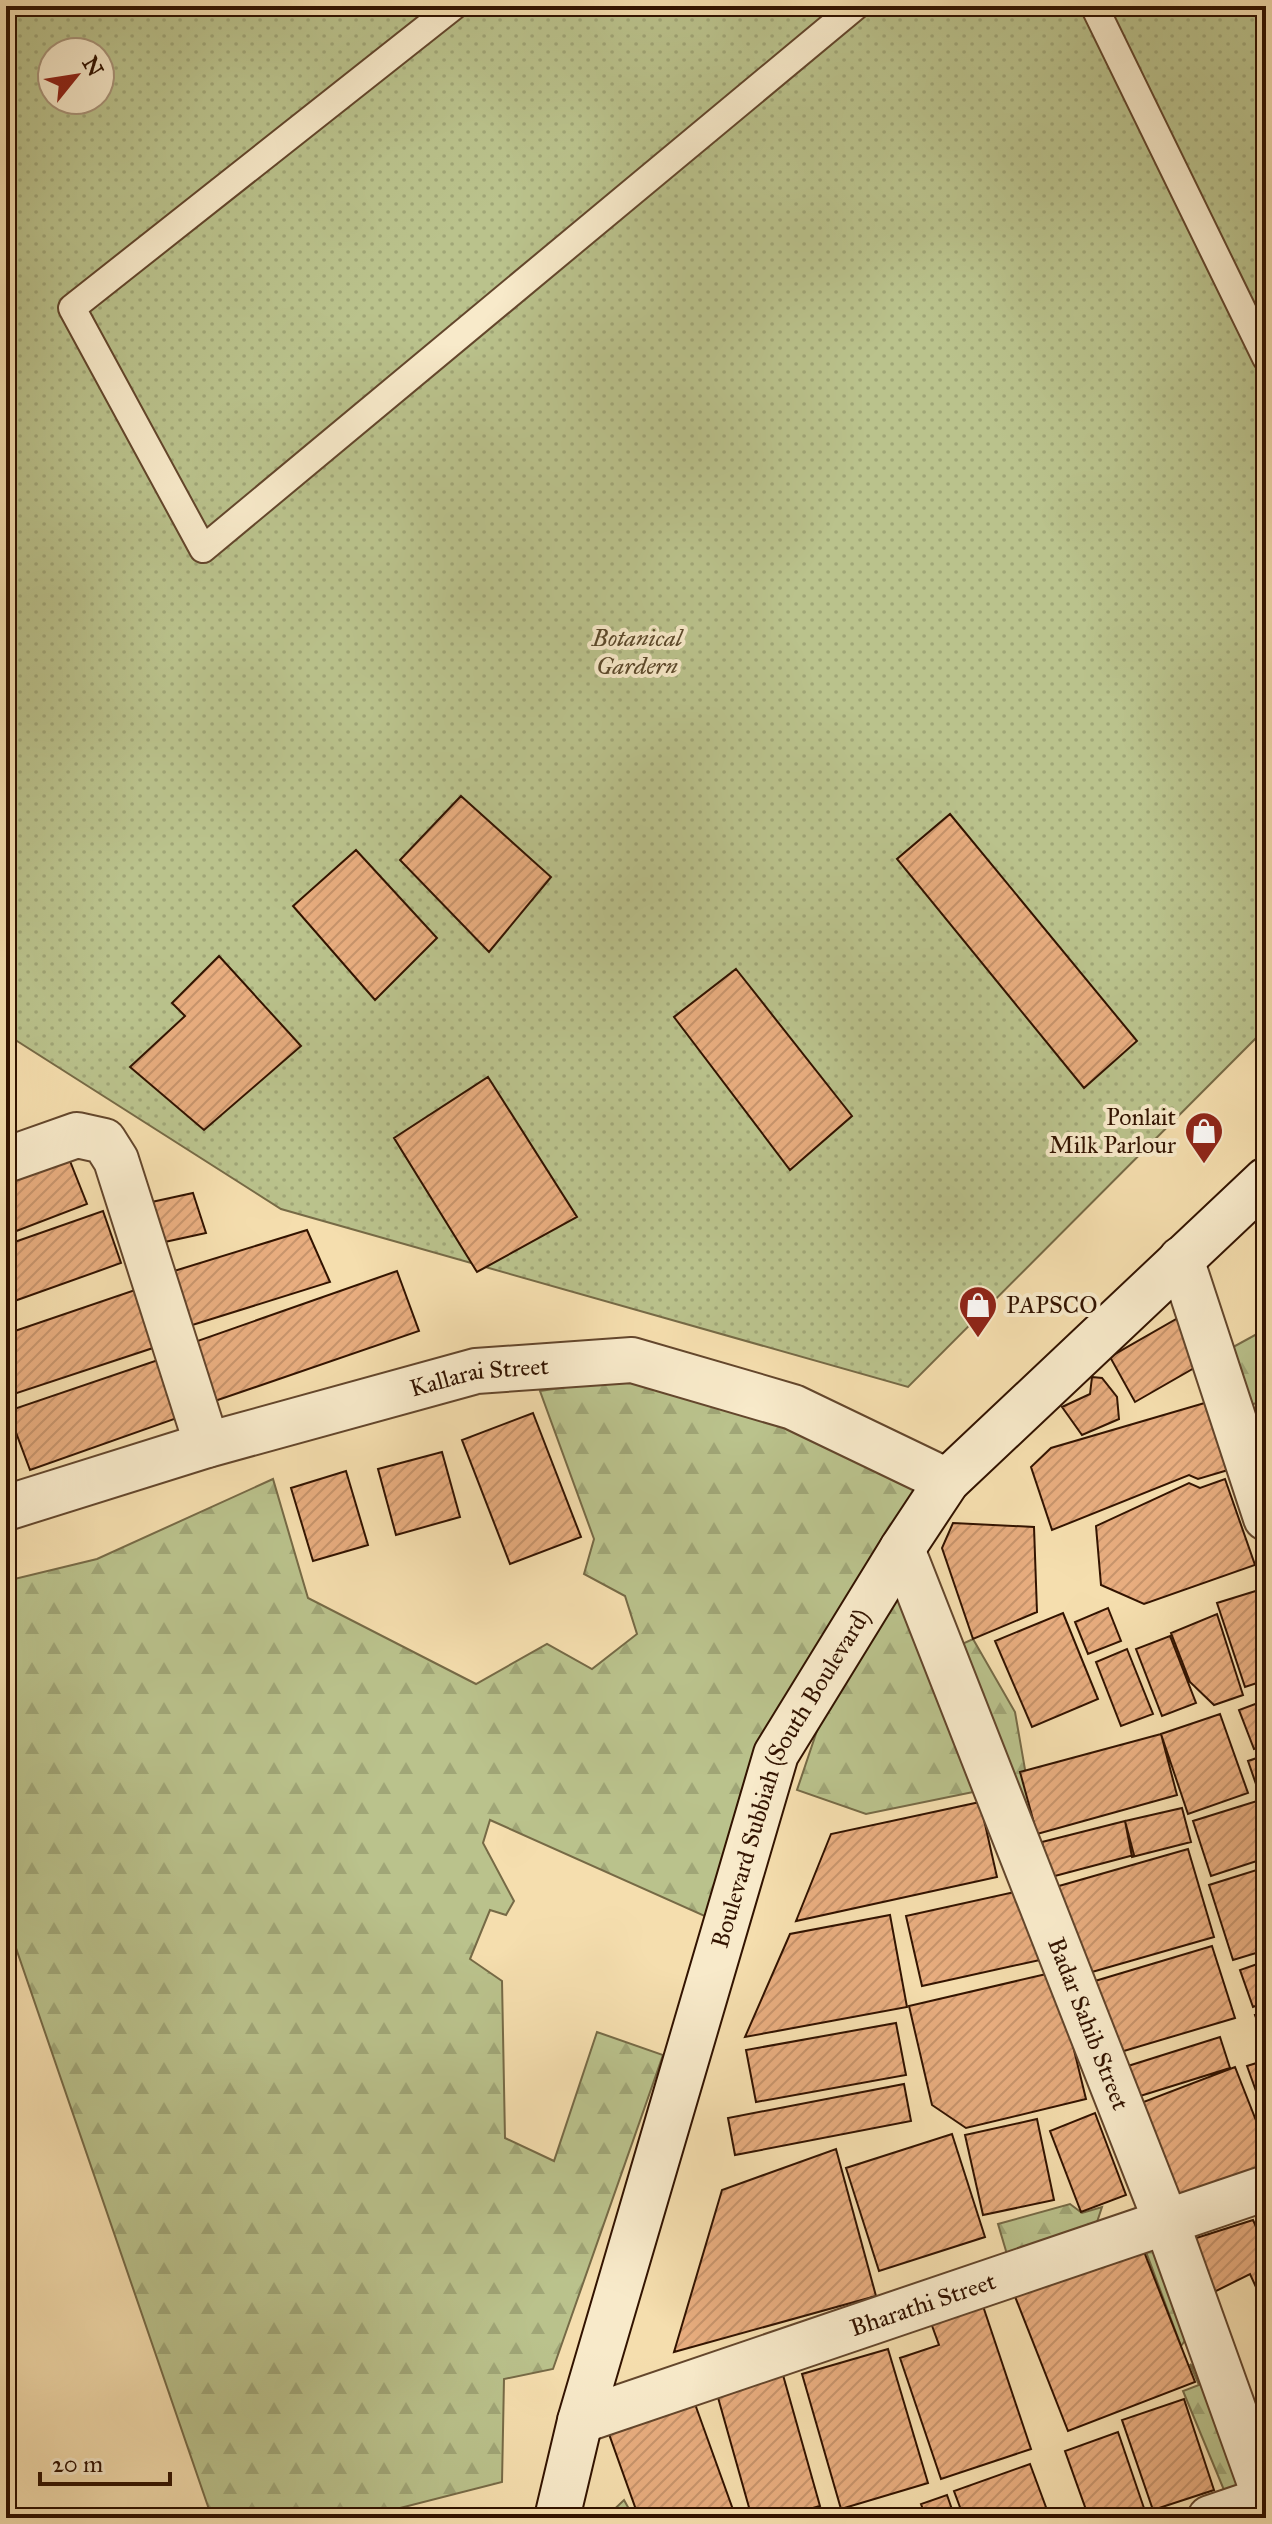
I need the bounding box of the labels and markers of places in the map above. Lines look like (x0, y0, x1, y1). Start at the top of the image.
place label: Ponlait Milk Parlour (1049, 1102, 1177, 1160)
shop icon: Ponlait Milk Parlour (1183, 1110, 1225, 1165)
shop icon: PAPSCO (957, 1284, 999, 1339)
place label: PAPSCO (1006, 1290, 1097, 1320)

